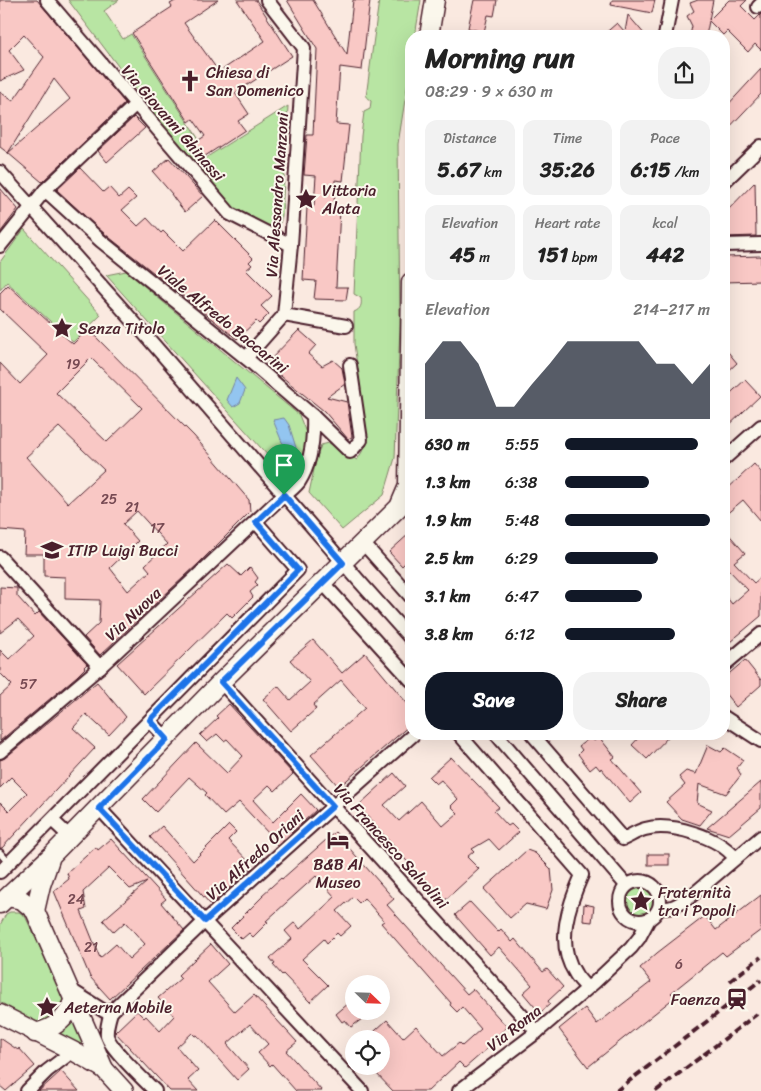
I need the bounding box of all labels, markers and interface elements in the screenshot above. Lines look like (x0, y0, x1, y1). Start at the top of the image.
text: Morning run (425, 33, 575, 82)
button: share (658, 47, 710, 99)
street label: Via Giovanni Ghinassi (114, 58, 233, 189)
place label: Chiesa di San Domenico (206, 58, 304, 105)
church icon: Chiesa di San Domenico (177, 68, 203, 94)
text: 08:29 · 9 × 630 m (425, 77, 553, 106)
street label: Via Alessandro Manzoni (257, 111, 297, 278)
text: Distance (443, 126, 496, 151)
text: Time (553, 126, 582, 151)
text: Pace (650, 126, 680, 151)
text: 5.67 (437, 151, 480, 189)
text: 35:26 (540, 151, 595, 189)
text: 6:15 (631, 151, 671, 189)
text: km (480, 160, 502, 185)
text: /km (671, 160, 700, 185)
place label: Vittoria Alata (321, 176, 376, 223)
place icon: Vittoria Alata (293, 186, 319, 212)
text: Elevation (441, 211, 498, 236)
text: Heart rate (535, 211, 600, 236)
text: kcal (652, 211, 678, 236)
text: 45 (450, 236, 476, 274)
text: 151 (537, 236, 568, 274)
text: 442 (646, 236, 684, 274)
text: m (476, 245, 490, 270)
text: bpm (568, 245, 598, 270)
street label: Viale Alfredo Baccarini (151, 257, 296, 382)
text: Elevation (425, 295, 490, 324)
text: 214–217 m (633, 295, 710, 324)
place label: Senza Titolo (78, 314, 165, 343)
place icon: Senza Titolo (49, 315, 75, 341)
house number: 19 (66, 352, 81, 377)
text: 630 m (425, 430, 469, 459)
text: 5:55 (505, 430, 539, 459)
pin (263, 444, 305, 495)
icon: arrive (270, 451, 298, 479)
text: 1.3 km (425, 468, 470, 497)
text: 6:38 (505, 468, 537, 497)
house number: 25 (101, 487, 118, 512)
house number: 21 (125, 495, 139, 520)
text: 1.9 km (425, 506, 471, 535)
text: 5:48 (505, 506, 539, 535)
house number: 17 (150, 516, 165, 541)
place label: ITIP Luigi Bucci (67, 536, 178, 565)
school or university icon: ITIP Luigi Bucci (39, 537, 65, 563)
text: 2.5 km (425, 544, 474, 573)
text: 6:29 (505, 544, 538, 573)
street label: Via Nuova (98, 579, 169, 648)
text: 3.1 km (425, 582, 470, 611)
text: 6:47 (505, 582, 538, 611)
text: 3.8 km (425, 620, 473, 649)
text: 6:12 (505, 620, 535, 649)
house number: 57 (20, 672, 37, 697)
button: Save (425, 672, 563, 730)
button: Share (573, 672, 710, 730)
street label: Via Francesco Salvolini (326, 776, 456, 916)
street label: Via Alfredo Oriani (199, 802, 312, 908)
hotel icon: B&B Al Museo (325, 827, 351, 853)
place label: B&B Al Museo (313, 850, 363, 897)
place label: Fraternità tra i Popoli (658, 878, 736, 925)
house number: 24 (68, 887, 85, 912)
place icon: Fraternità tra i Popoli (628, 888, 654, 914)
house number: 21 (84, 935, 98, 960)
house number: 6 (675, 952, 683, 977)
north arrow (345, 975, 390, 1020)
map controls (345, 975, 390, 1075)
place label: Faenza (671, 985, 720, 1014)
station icon: Faenza (724, 986, 750, 1012)
place label: Aeterna Mobile (63, 993, 172, 1022)
place icon: Aeterna Mobile (34, 994, 60, 1020)
street label: Via Roma (480, 997, 548, 1059)
button: locate (345, 1030, 390, 1075)

